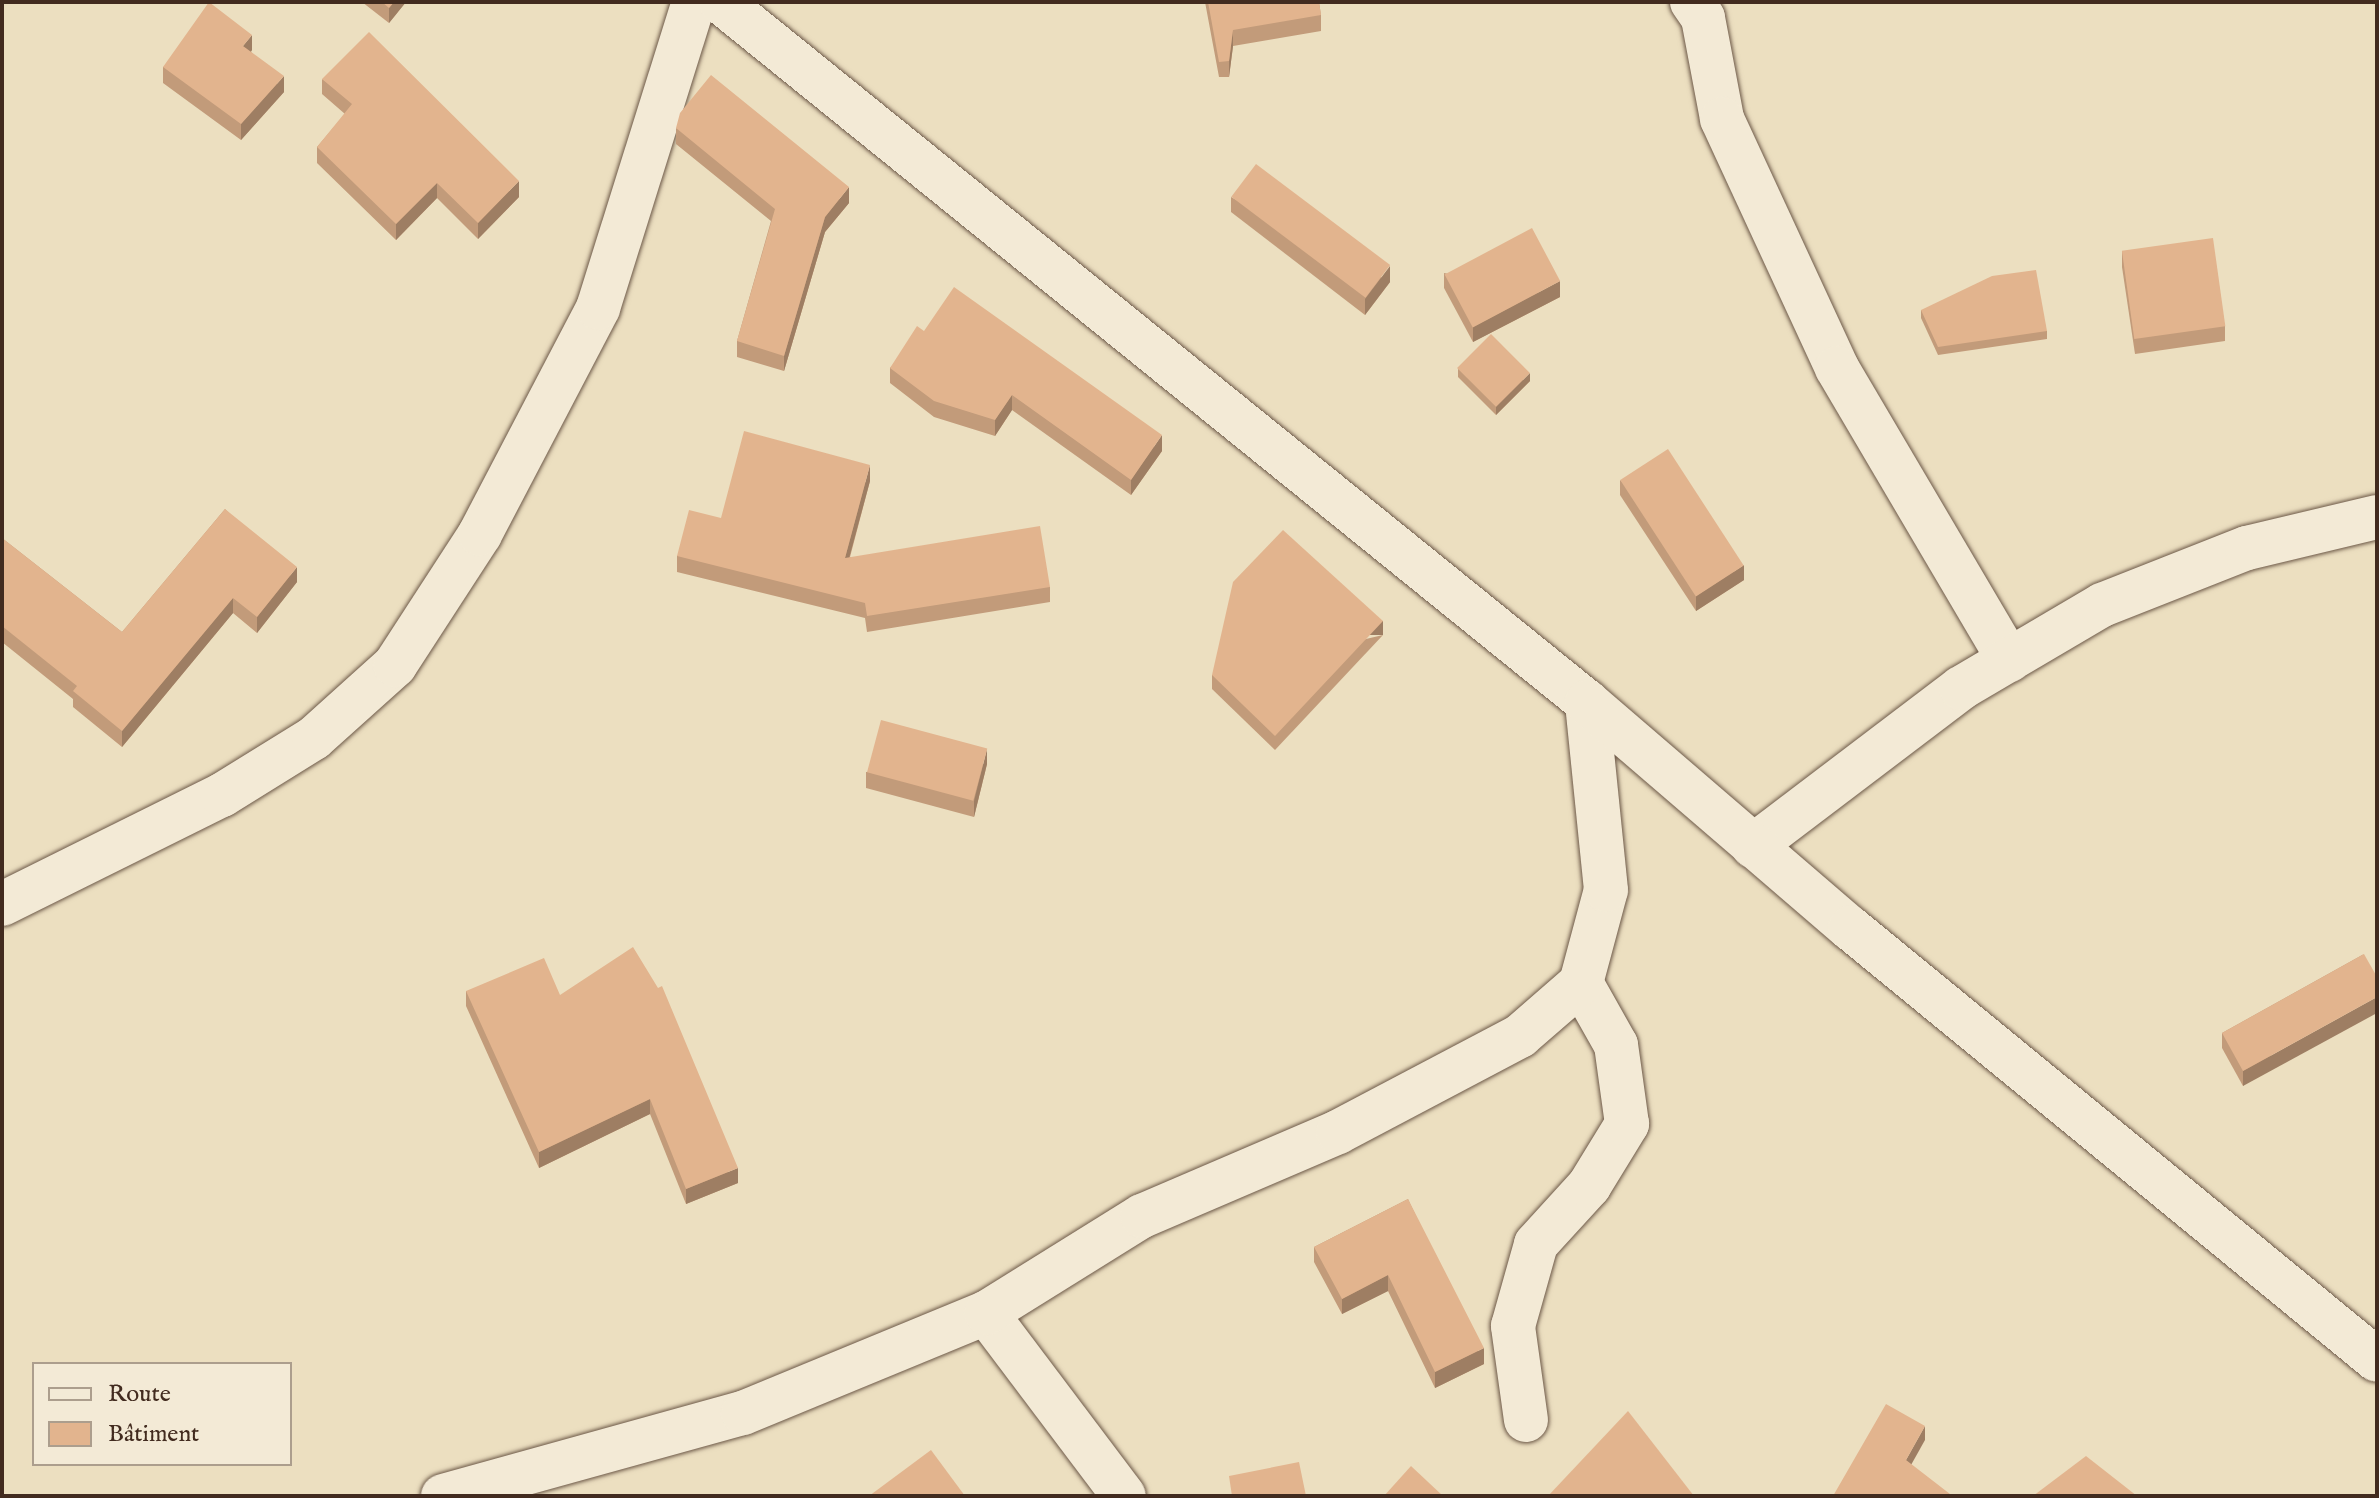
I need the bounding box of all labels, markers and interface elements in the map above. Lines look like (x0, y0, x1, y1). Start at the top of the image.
legend (32, 1362, 292, 1466)
text: Route (108, 1379, 171, 1410)
text: Bâtiment (108, 1419, 199, 1450)

